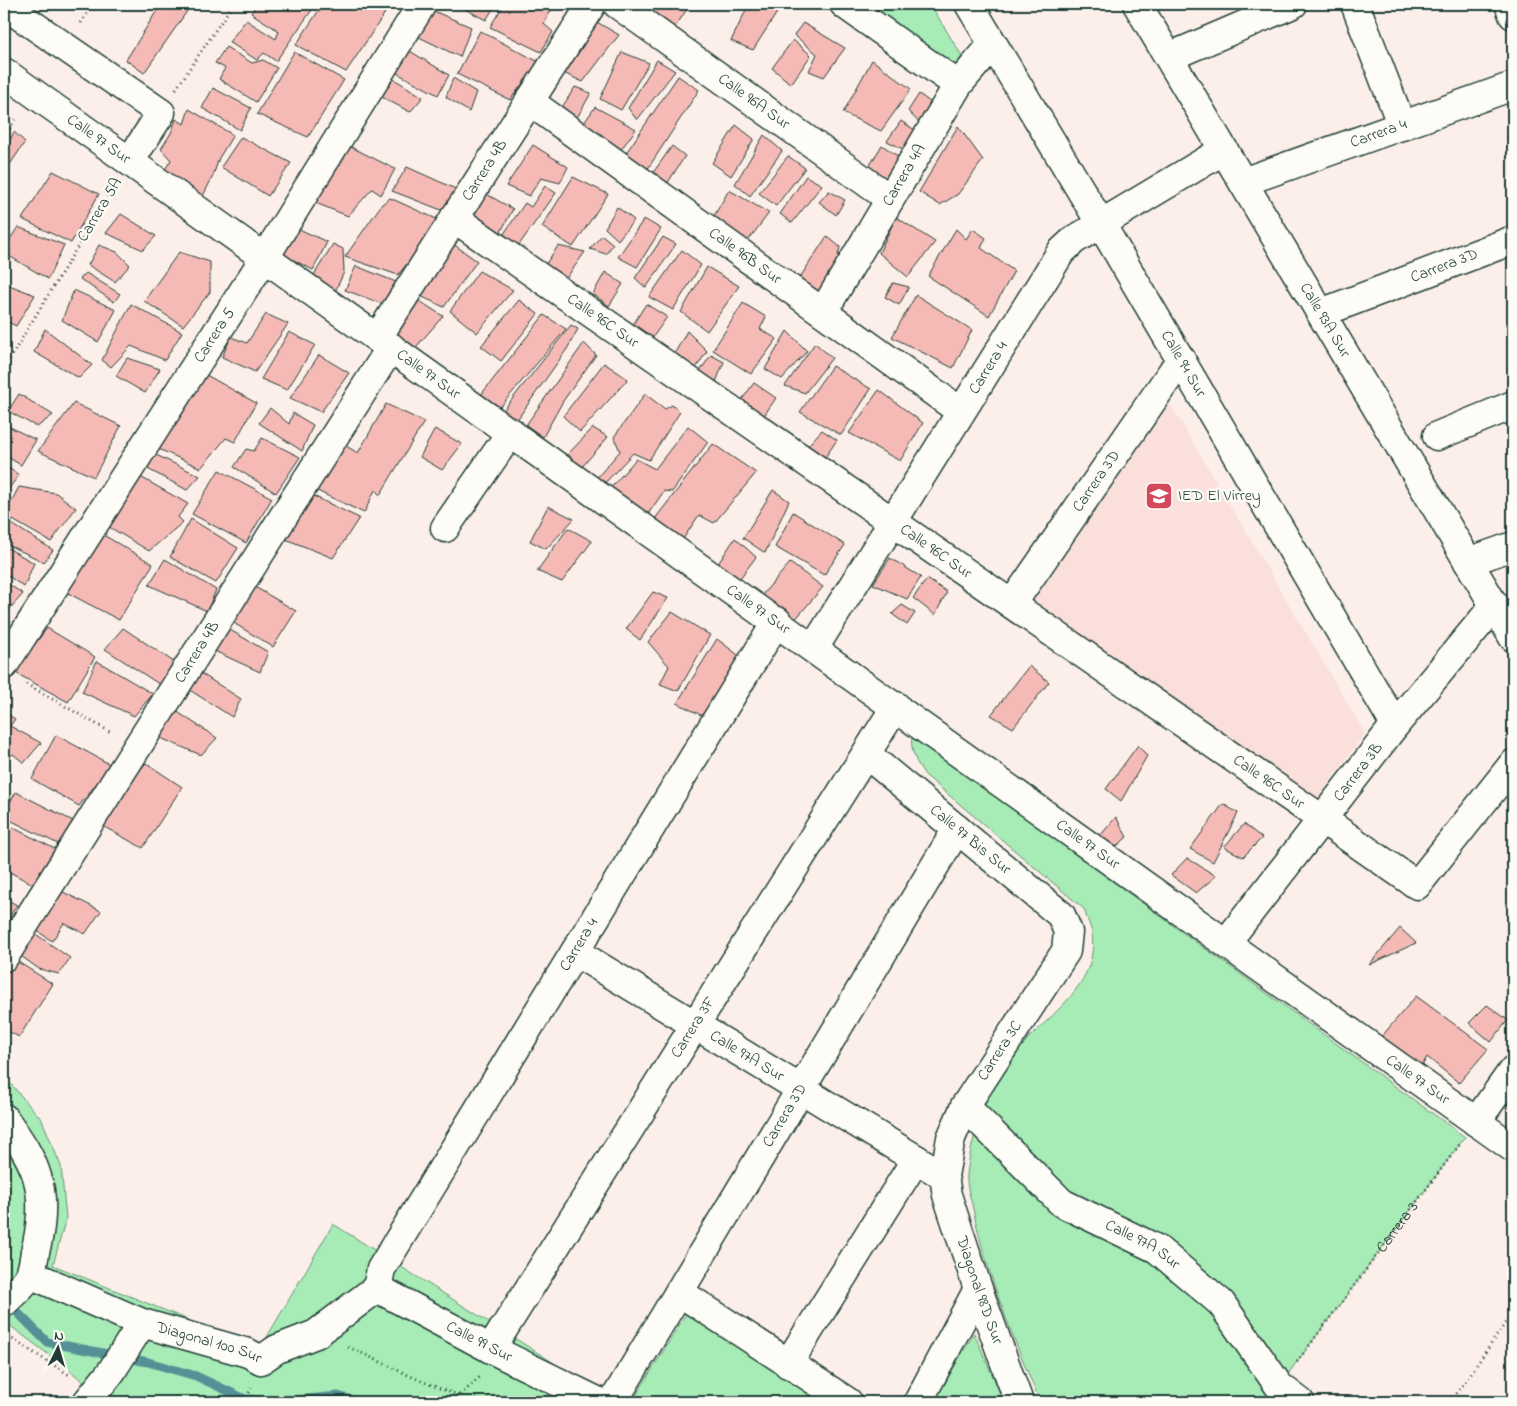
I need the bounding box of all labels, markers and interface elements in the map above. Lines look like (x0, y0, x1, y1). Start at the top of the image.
street label: Calle 96A Sur (712, 67, 795, 136)
street label: Calle 97 Sur (61, 108, 135, 171)
street label: Carrera 4 (1347, 112, 1411, 155)
street label: Carrera 4B (456, 135, 514, 206)
street label: Carrera 4A (876, 140, 932, 211)
street label: Carrera 5A (71, 173, 129, 247)
street label: Calle 96B Sur (703, 222, 787, 291)
street label: Carrera 3D (1407, 242, 1482, 290)
street label: Calle 93A Sur (1293, 278, 1357, 363)
street label: Calle 96C Sur (562, 288, 644, 355)
street label: Carrera 5 (188, 303, 241, 368)
street label: Calle 94 Sur (1154, 326, 1212, 402)
street label: Carrera 4 (963, 336, 1015, 399)
street label: Calle 97 Sur (391, 343, 465, 406)
street label: Carrera 3D (1067, 446, 1127, 517)
school or university icon: IED El Virrey (1144, 481, 1174, 511)
place label: IED El Virrey (1178, 484, 1261, 508)
street label: Calle 96C Sur (895, 518, 977, 585)
street label: Calle 97 Sur (721, 578, 795, 641)
street label: Carrera 4B (169, 616, 226, 688)
street label: Carrera 3B (1328, 737, 1389, 807)
street label: Calle 96C Sur (1228, 749, 1310, 816)
street label: Calle 97 Bis Sur (924, 799, 1016, 881)
street label: Calle 97 Sur (1051, 814, 1125, 876)
street label: Carrera 4 (554, 913, 605, 976)
street label: Carrera 3F (665, 991, 722, 1063)
street label: Carrera 3C (972, 1016, 1029, 1086)
street label: Calle 97A Sur (705, 1024, 789, 1088)
street label: Calle 97 Sur (1380, 1049, 1455, 1111)
street label: Carrera 3D (756, 1079, 813, 1152)
street label: Carrera 3 (1370, 1197, 1425, 1258)
street label: Calle 97A Sur (1101, 1214, 1185, 1276)
street label: Diagonal 98D Sur (949, 1232, 1009, 1348)
street label: Diagonal 100 Sur (152, 1315, 266, 1370)
street label: Calle 99 Sur (442, 1315, 517, 1369)
north arrow (32, 1324, 82, 1374)
text: N (53, 1326, 65, 1347)

